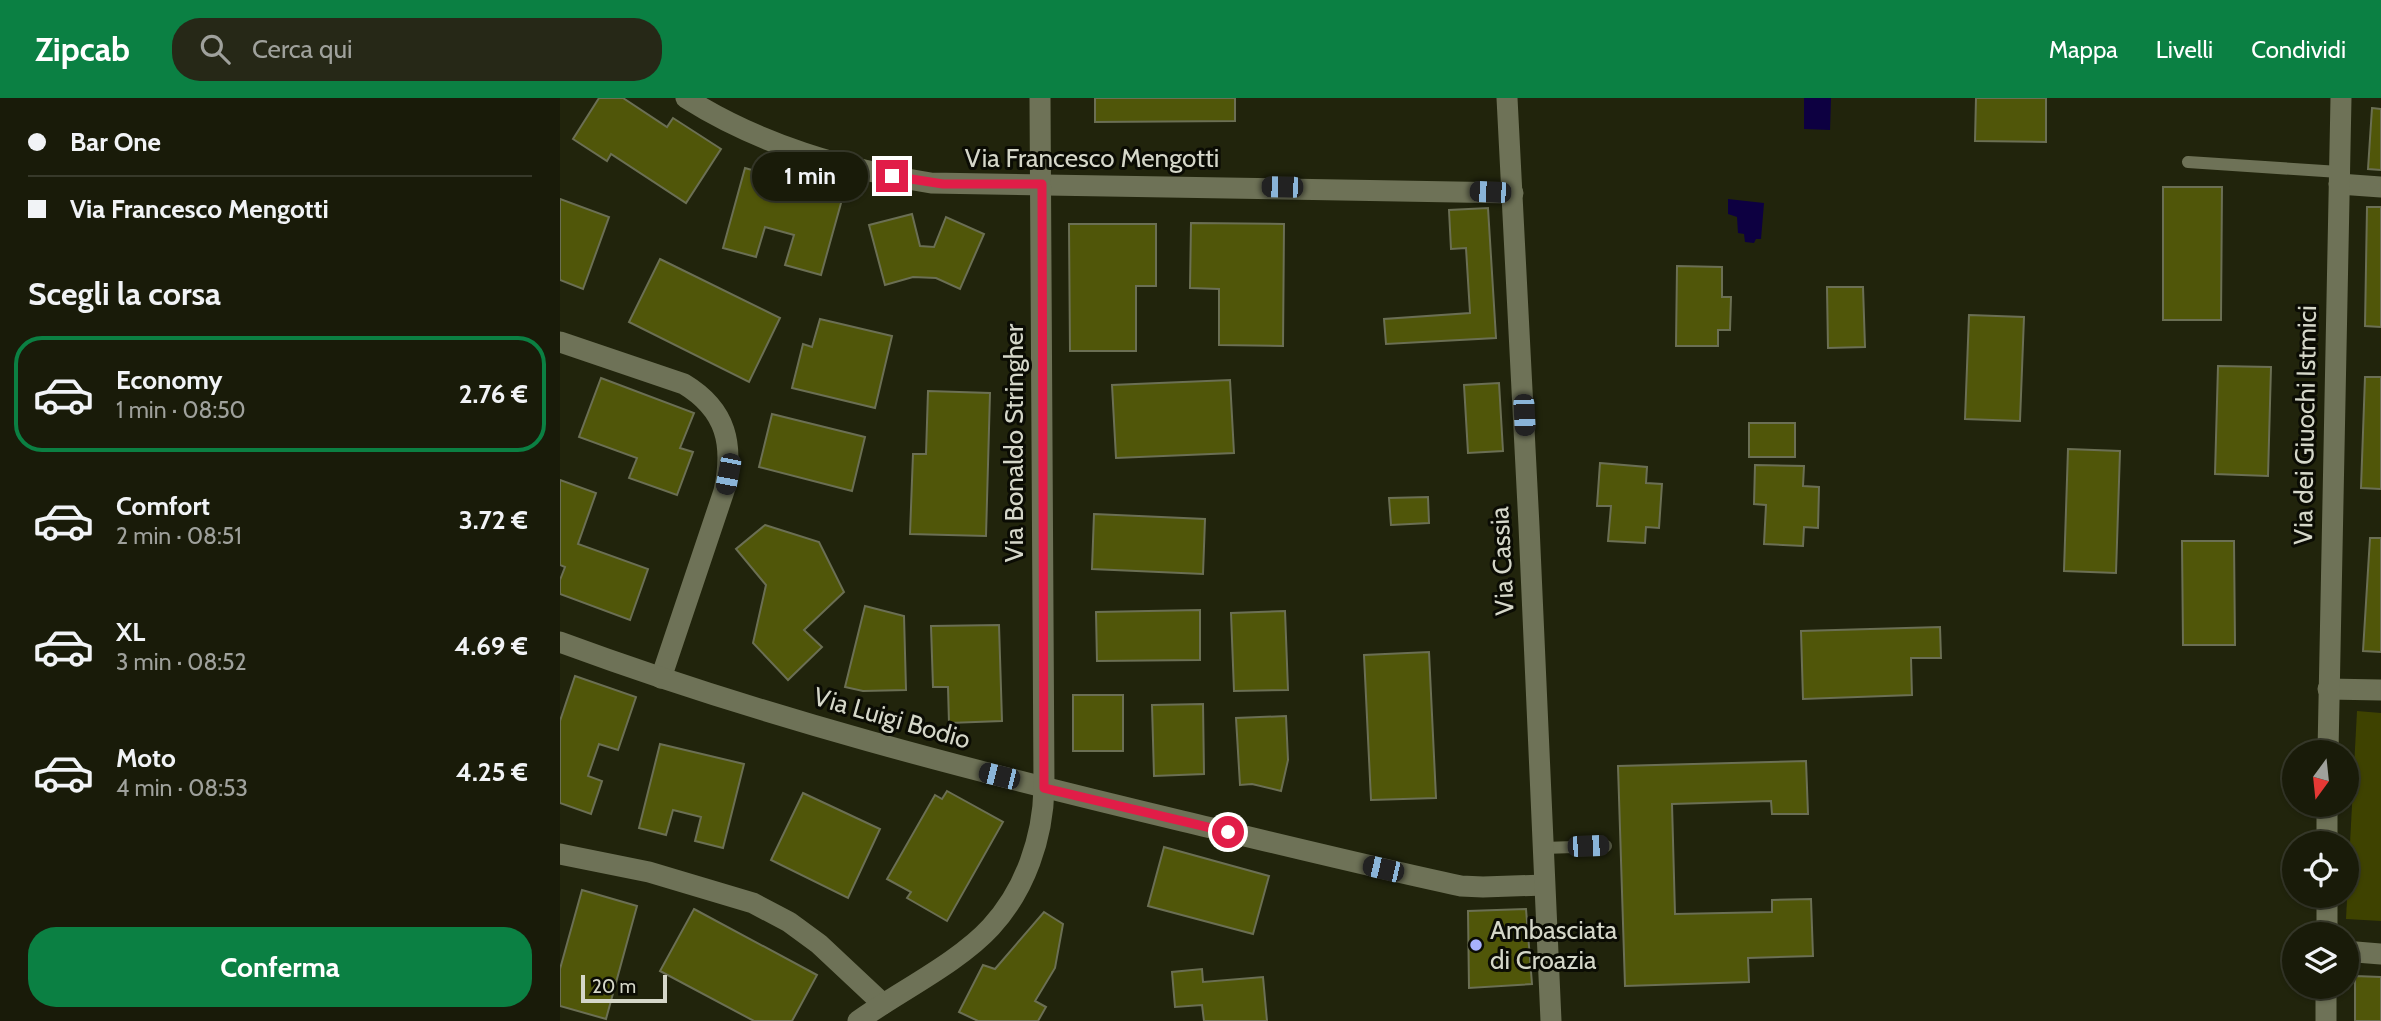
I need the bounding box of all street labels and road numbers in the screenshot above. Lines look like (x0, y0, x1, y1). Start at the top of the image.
street label: Via Francesco Mengotti (965, 142, 1219, 174)
street label: Via dei Giuochi Istmici (2287, 305, 2323, 545)
street label: Via Bonaldo Stringher (998, 323, 1030, 562)
street label: Via Cassia (1483, 505, 1521, 616)
street label: Via Luigi Bodio (810, 680, 974, 756)

